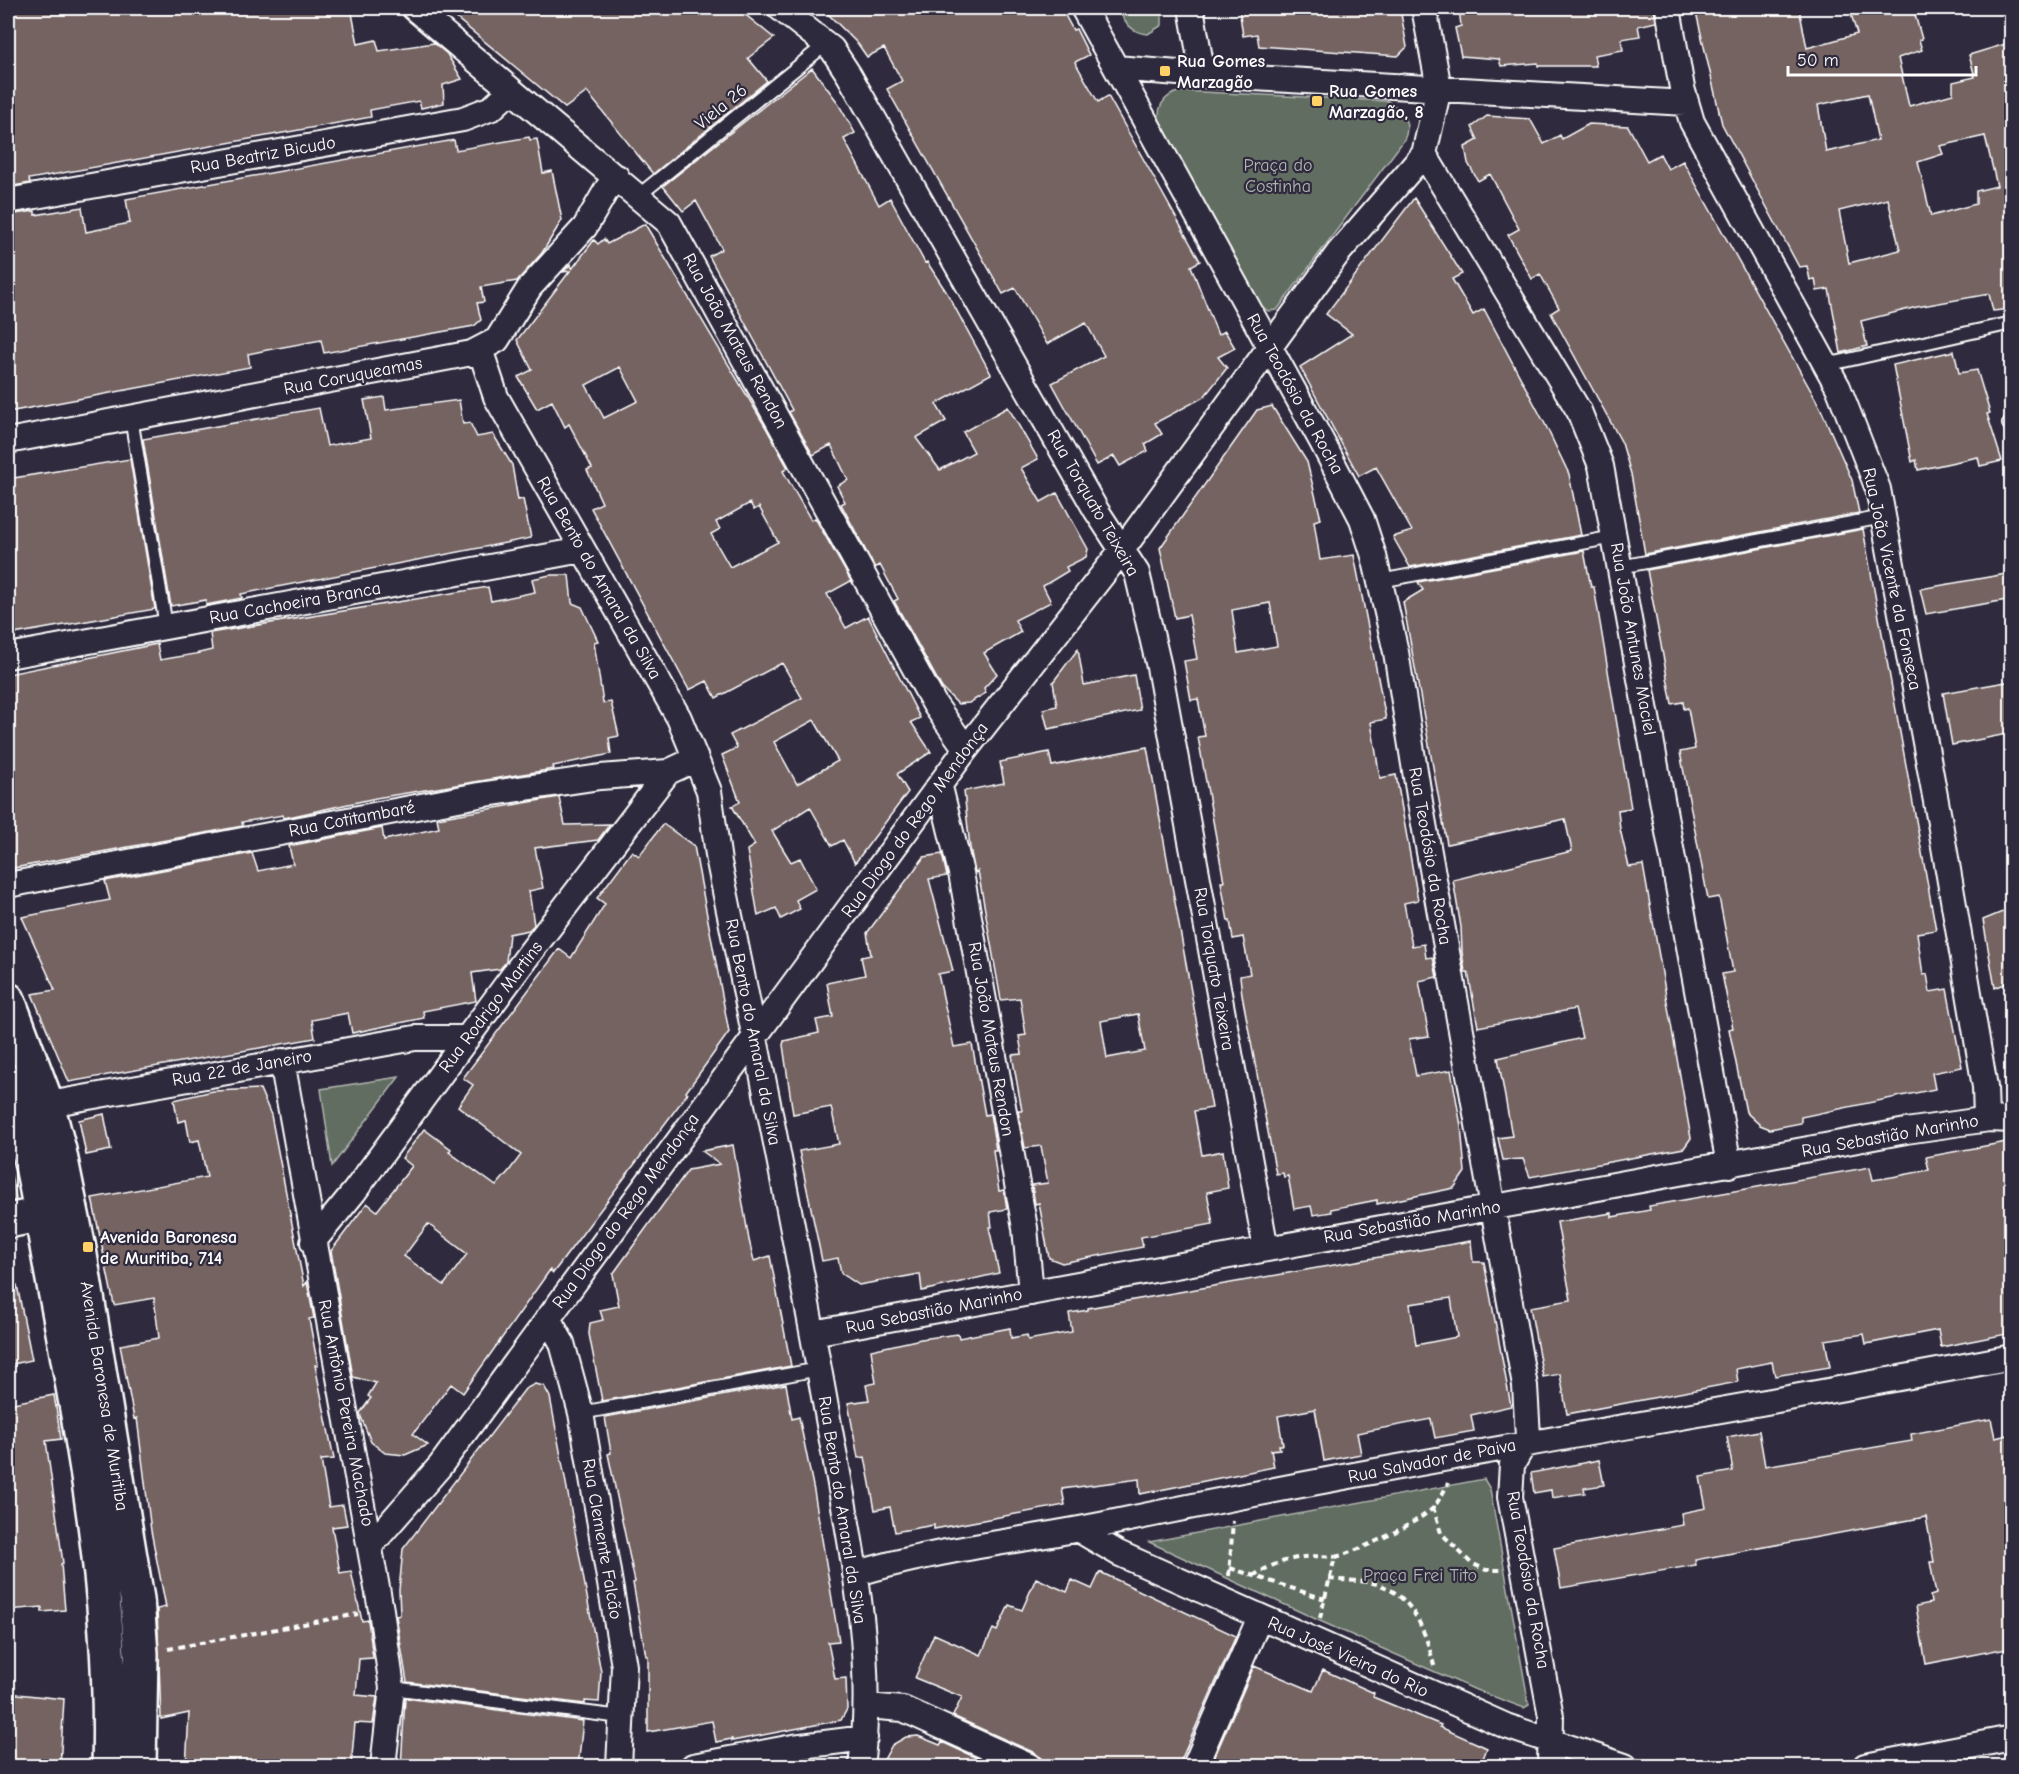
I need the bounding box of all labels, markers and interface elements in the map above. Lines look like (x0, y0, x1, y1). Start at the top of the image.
scale bar (1788, 39, 1976, 77)
text: 50 m (1797, 50, 1839, 71)
place label: Rua Gomes Marzagão (1177, 51, 1266, 93)
marker: Rua Gomes Marzagão (1158, 64, 1172, 78)
street label: Viela 26 (691, 80, 751, 134)
place label: Rua Gomes Marzagão, 8 (1329, 81, 1424, 123)
marker: Rua Gomes Marzagão, 8 (1310, 94, 1324, 108)
street label: Rua Beatriz Bicudo (189, 132, 337, 178)
park label: Praça do Costinha (1243, 155, 1313, 197)
street label: Rua João Mateus Rendon (678, 250, 792, 432)
street label: Rua Teodósio da Rocha (1242, 310, 1348, 478)
street label: Rua Coruqueamas (282, 352, 424, 400)
street label: Rua Torquato Teixeira (1042, 426, 1144, 580)
street label: Rua João Vicente da Fonseca (1858, 466, 1926, 692)
street label: Rua Bento do Amaral da Silva (532, 473, 666, 683)
street label: Rua João Antunes Maciel (1606, 541, 1660, 737)
street label: Rua Cachoeira Branca (208, 578, 382, 628)
street label: Rua Diogo do Rego Mendonça (837, 718, 993, 922)
street label: Rua Teodósio da Rocha (1404, 765, 1456, 947)
street label: Rua Cotitambaré (287, 796, 417, 842)
street label: Rua Torquato Teixeira (1189, 886, 1239, 1052)
street label: Rua Bento do Amaral da Silva (721, 917, 785, 1147)
street label: Rua Rodrigo Martins (435, 937, 547, 1077)
street label: Rua João Mateus Rendon (964, 940, 1018, 1138)
street label: Rua 22 de Janeiro (170, 1045, 314, 1091)
street label: Rua Diogo do Rego Mendonça (548, 1109, 704, 1313)
street label: Rua Sebastião Marinho (1800, 1110, 1980, 1162)
street label: Rua Sebastião Marinho (1322, 1196, 1502, 1248)
place label: Avenida Baronesa de Muritiba, 714 (100, 1227, 237, 1269)
marker: Avenida Baronesa de Muritiba, 714 (81, 1240, 95, 1254)
street label: Avenida Baronesa de Muritiba (75, 1280, 133, 1512)
street label: Rua Sebastião Marinho (844, 1284, 1024, 1338)
street label: Rua Antônio Pereira Machado (314, 1298, 378, 1528)
street label: Rua Bento do Amaral da Silva (814, 1395, 870, 1625)
street label: Rua Salvador de Paiva (1346, 1434, 1518, 1488)
street label: Rua Clemente Falcão (578, 1457, 626, 1621)
street label: Rua Teodósio da Rocha (1502, 1489, 1554, 1671)
park label: Praça Frei Tito (1363, 1565, 1477, 1586)
street label: Rua José Vieira do Rio (1264, 1612, 1432, 1702)

